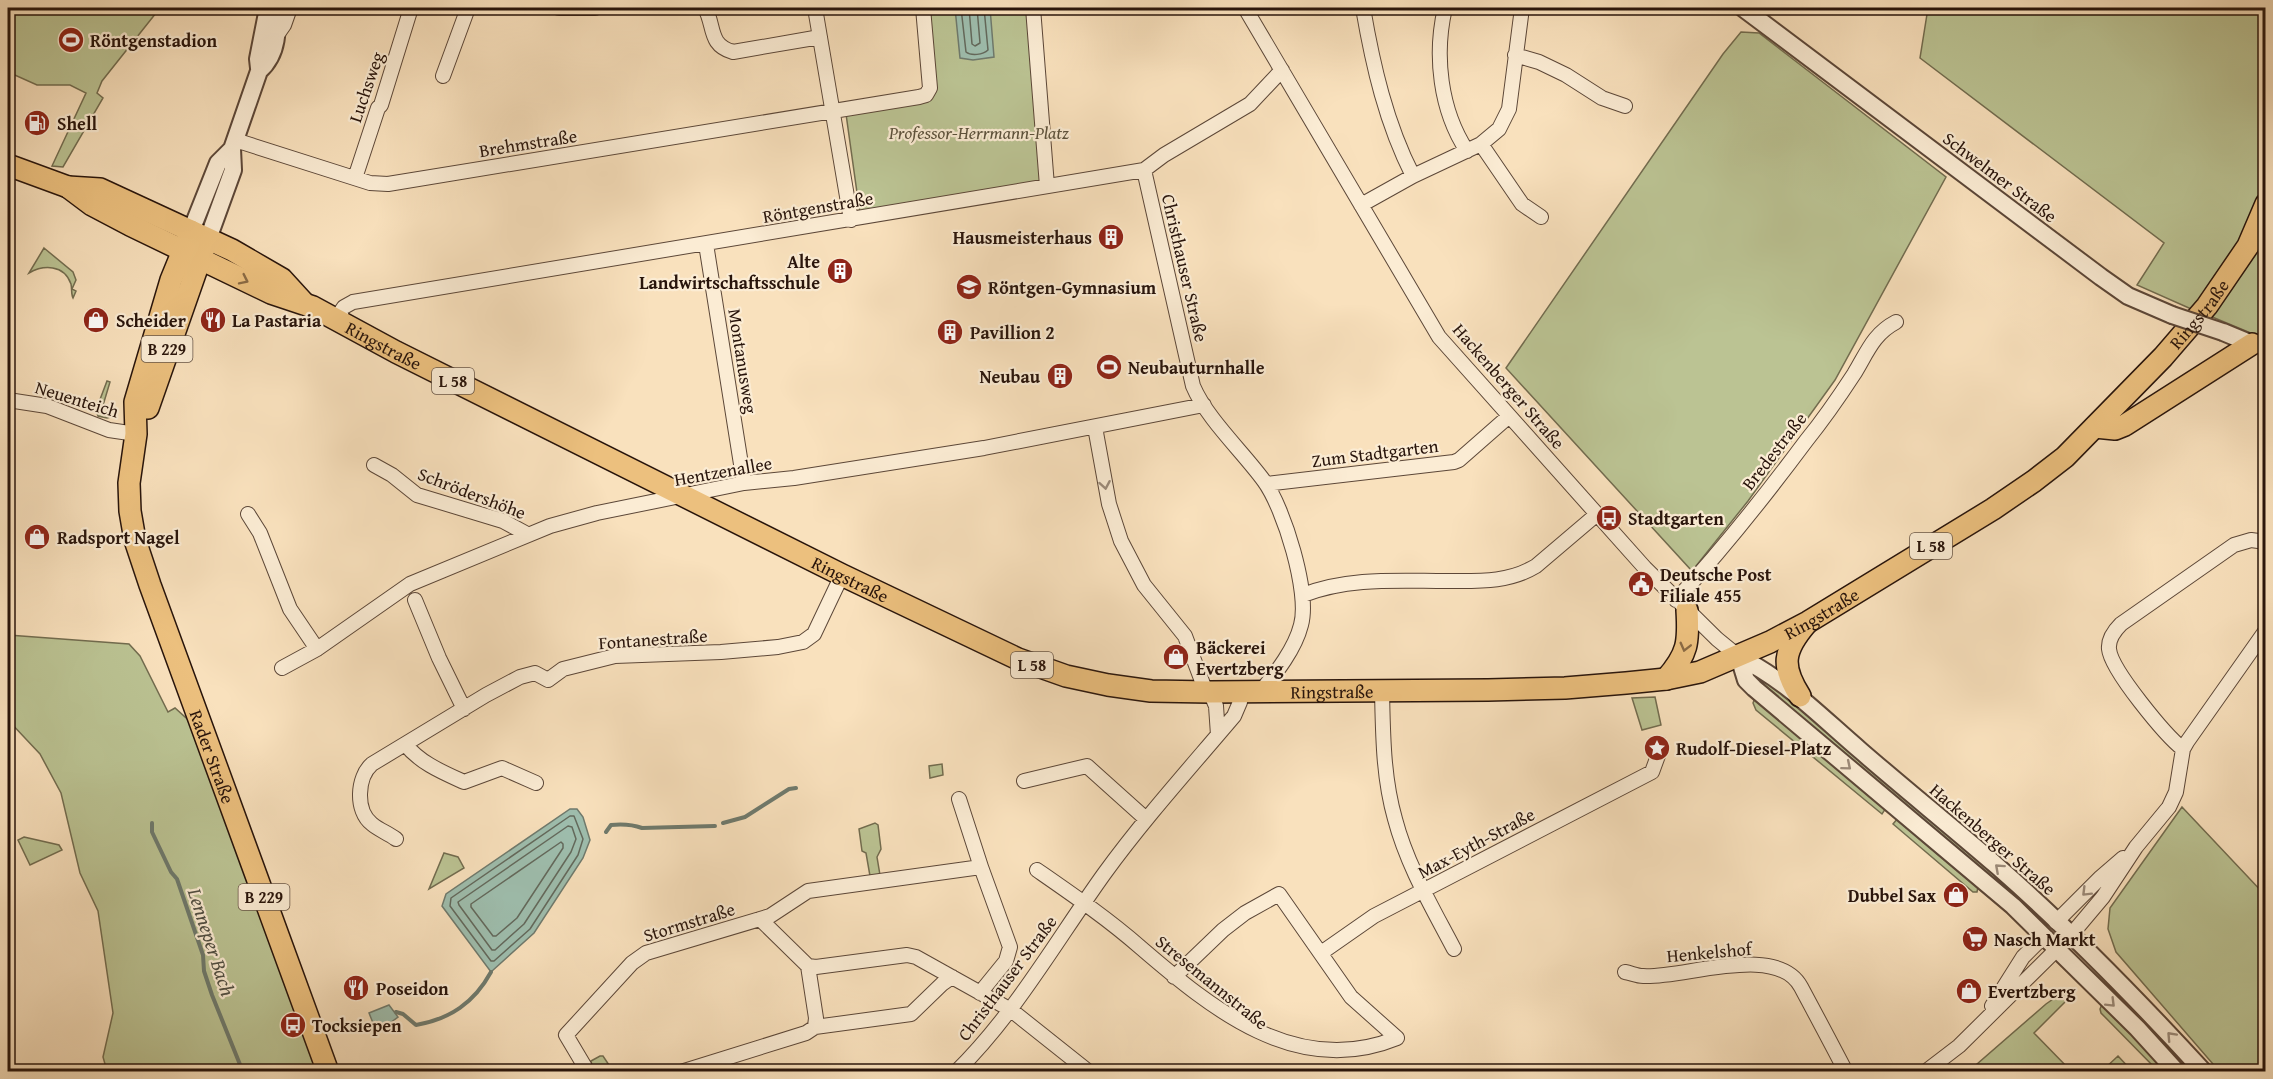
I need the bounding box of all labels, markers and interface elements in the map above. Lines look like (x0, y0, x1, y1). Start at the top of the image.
sports icon: Röntgenstadion (56, 25, 86, 55)
place label: Röntgenstadion (90, 27, 217, 54)
street label: Luchsweg (341, 48, 391, 126)
fuel station icon: Shell (22, 108, 52, 138)
place label: Shell (57, 110, 98, 137)
park label: Professor-Herrmann-Platz (888, 119, 1069, 146)
street label: Brehmstraße (477, 122, 579, 164)
street label: Schwelmer Straße (1937, 125, 2063, 229)
street label: Röntgenstraße (761, 184, 875, 230)
street label: Christhauser Straße (1155, 191, 1215, 345)
building icon: Hausmeisterhaus (1096, 222, 1126, 252)
place label: Hausmeisterhaus (953, 224, 1092, 251)
place label: Alte Landwirtschaftsschule (639, 248, 820, 296)
building icon: Alte Landwirtschaftsschule (825, 256, 855, 286)
one-way arrow (237, 272, 248, 284)
school or university icon: Röntgen-Gymnasium (954, 272, 984, 302)
place label: Röntgen-Gymnasium (988, 274, 1157, 301)
street label: Ringstraße (2162, 274, 2235, 355)
shop icon: Scheider (81, 305, 111, 335)
restaurant icon: La Pastaria (198, 305, 228, 335)
place label: Scheider (116, 307, 187, 334)
place label: La Pastaria (232, 307, 322, 334)
street label: Montanusweg (721, 307, 765, 415)
street label: Ringstraße (341, 314, 426, 376)
building icon: Pavillion 2 (935, 317, 965, 347)
street label: Hackenberger Straße (1447, 317, 1571, 455)
place label: Pavillion 2 (970, 319, 1054, 346)
road number: B 229 (142, 336, 192, 362)
sports icon: Neubauturnhalle (1094, 352, 1124, 382)
place label: Neubauturnhalle (1128, 354, 1265, 381)
building icon: Neubau (1045, 361, 1075, 391)
place label: Neubau (979, 363, 1041, 390)
road number: L 58 (432, 368, 474, 394)
street label: Neuenteich (32, 373, 122, 425)
street label: Bredestraße (1735, 406, 1813, 496)
street label: Zum Stadtgarten (1310, 432, 1440, 474)
street label: Hentzenallee (672, 449, 774, 493)
street label: Schrödershöhe (414, 460, 530, 526)
one-way arrow (1098, 479, 1111, 489)
bus stop icon: Stadtgarten (1594, 503, 1624, 533)
place label: Stadtgarten (1628, 505, 1724, 532)
shop icon: Radsport Nagel (22, 522, 52, 552)
place label: Radsport Nagel (57, 524, 180, 551)
road number: L 58 (1910, 533, 1952, 559)
street label: Ringstraße (807, 549, 894, 609)
place label: Deutsche Post Filiale 455 (1660, 561, 1772, 609)
public building icon: Deutsche Post Filiale 455 (1626, 569, 1656, 599)
street label: Ringstraße (1779, 581, 1864, 646)
street label: Fontanestraße (598, 622, 708, 656)
place label: Bäckerei Evertzberg (1196, 634, 1284, 682)
shop icon: Bäckerei Evertzberg (1161, 642, 1191, 672)
one-way arrow (1680, 642, 1693, 652)
road number: L 58 (1011, 652, 1053, 678)
street label: Ringstraße (1290, 677, 1373, 705)
street label: Rader Straße (183, 706, 242, 807)
place icon: Rudolf-Diesel-Platz (1642, 733, 1672, 763)
place label: Rudolf-Diesel-Platz (1676, 735, 1832, 762)
one-way arrow (1840, 759, 1851, 770)
street label: Hackenberger Straße (1924, 777, 2062, 901)
street label: Max-Eyth-Straße (1413, 801, 1539, 885)
one-way arrow (1995, 864, 2006, 875)
shop icon: Dubbel Sax (1941, 880, 1971, 910)
place label: Dubbel Sax (1848, 882, 1937, 909)
water label: Lenneper Bach (181, 883, 243, 1000)
road number: B 229 (238, 884, 290, 910)
one-way arrow (2083, 885, 2094, 896)
street label: Stormstraße (640, 895, 738, 949)
street label: Christhauser Straße (951, 910, 1063, 1046)
supermarket icon: Nasch Markt (1960, 924, 1990, 954)
place label: Nasch Markt (1994, 926, 2096, 953)
street label: Stresemannstraße (1150, 928, 1274, 1036)
street label: Henkelshof (1665, 935, 1755, 969)
restaurant icon: Poseidon (341, 973, 371, 1003)
place label: Poseidon (376, 975, 449, 1002)
shop icon: Evertzberg (1954, 976, 1984, 1006)
place label: Evertzberg (1988, 978, 2076, 1005)
one-way arrow (2104, 995, 2115, 1006)
bus stop icon: Tocksiepen (278, 1010, 308, 1040)
place label: Tocksiepen (312, 1012, 402, 1039)
one-way arrow (2167, 1032, 2178, 1043)

